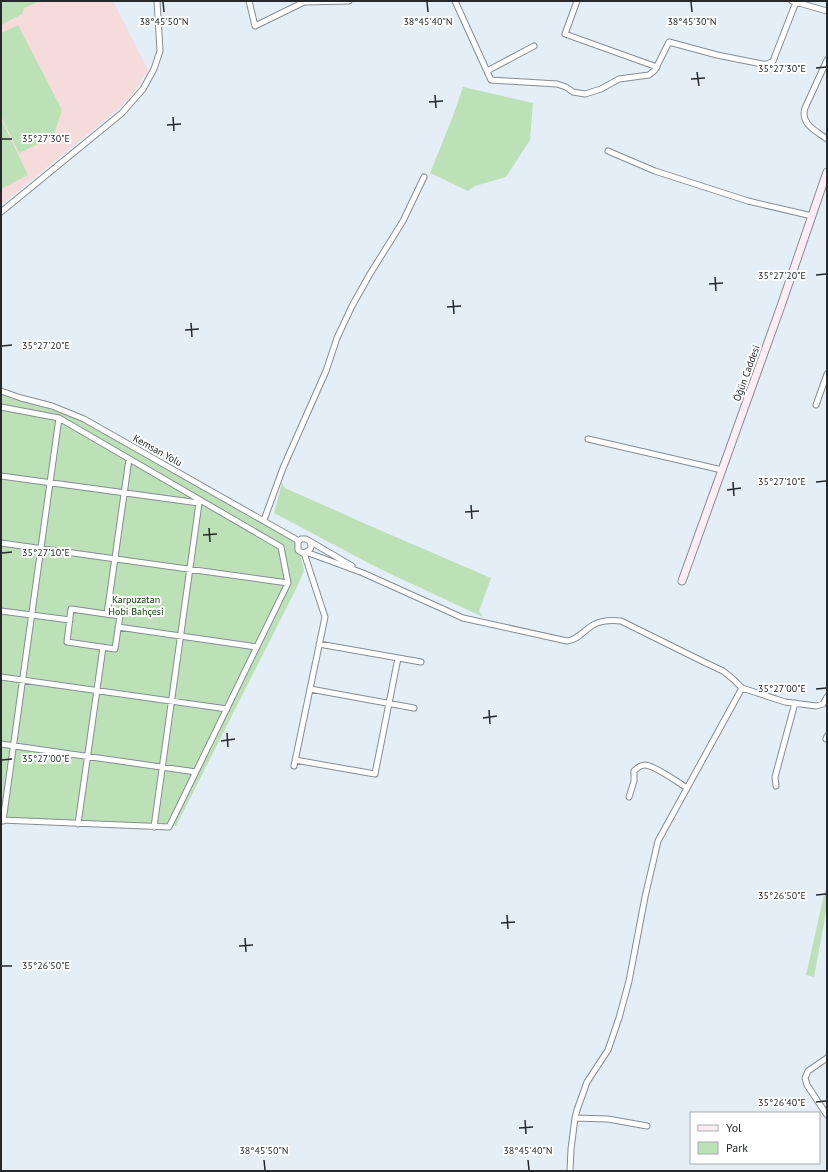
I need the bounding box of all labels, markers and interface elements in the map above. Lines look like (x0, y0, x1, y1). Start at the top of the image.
text: 38°45'50"N (139, 15, 189, 28)
text: 38°45'40"N (403, 15, 453, 28)
text: 38°45'30"N (667, 15, 717, 28)
text: 35°27'30"E (758, 62, 806, 75)
text: 35°27'30"E (22, 132, 70, 145)
text: 35°27'20"E (758, 269, 806, 282)
text: 35°27'20"E (22, 339, 70, 352)
street label: Öğün Caddesi (730, 343, 763, 403)
street label: Kemsan Yolu (131, 432, 185, 469)
text: 35°27'10"E (758, 475, 806, 488)
text: 35°27'10"E (22, 546, 70, 559)
park label: Karpuzatan Hobi Bahçesi (108, 593, 164, 618)
text: 35°27'00"E (758, 682, 806, 695)
text: 35°27'00"E (22, 752, 70, 765)
text: 35°26'50"E (758, 889, 806, 902)
text: 35°26'50"E (22, 959, 70, 972)
text: 35°26'40"E (758, 1096, 806, 1109)
legend (690, 1112, 820, 1164)
text: Yol (726, 1120, 742, 1135)
text: Park (726, 1140, 748, 1155)
text: 38°45'50"N (239, 1144, 289, 1157)
text: 38°45'40"N (503, 1144, 553, 1157)

